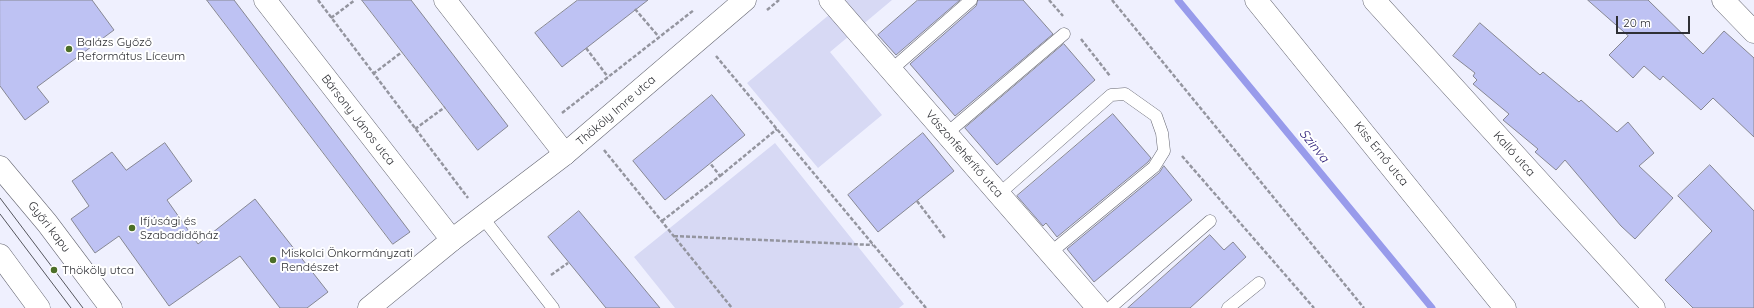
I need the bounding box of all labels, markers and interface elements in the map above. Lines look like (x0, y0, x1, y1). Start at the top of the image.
scale bar (1618, 8, 1692, 34)
text: 20 m (1623, 15, 1651, 30)
place label: Balázs Győző Református Líceum (77, 35, 185, 63)
marker: Balázs Győző Református Líceum (64, 44, 74, 54)
street label: Bársony János utca (318, 72, 398, 168)
street label: Thököly Imre utca (573, 73, 659, 149)
street label: Vászonfehérítő utca (922, 107, 1006, 201)
street label: Kiss Ernő utca (1351, 119, 1411, 189)
water label: Szinva (1296, 126, 1332, 166)
street label: Kalló utca (1490, 128, 1538, 180)
street label: Győri kapu (25, 199, 73, 255)
place label: Ifjúsági és Szabadidőház (140, 214, 219, 242)
marker: Ifjúsági és Szabadidőház (127, 223, 137, 233)
place label: Miskolci Önkormányzati Rendészet (281, 246, 413, 274)
marker: Miskolci Önkormányzati Rendészet (268, 255, 278, 265)
place label: Thököly utca (62, 263, 134, 277)
marker: Thököly utca (49, 265, 59, 275)

